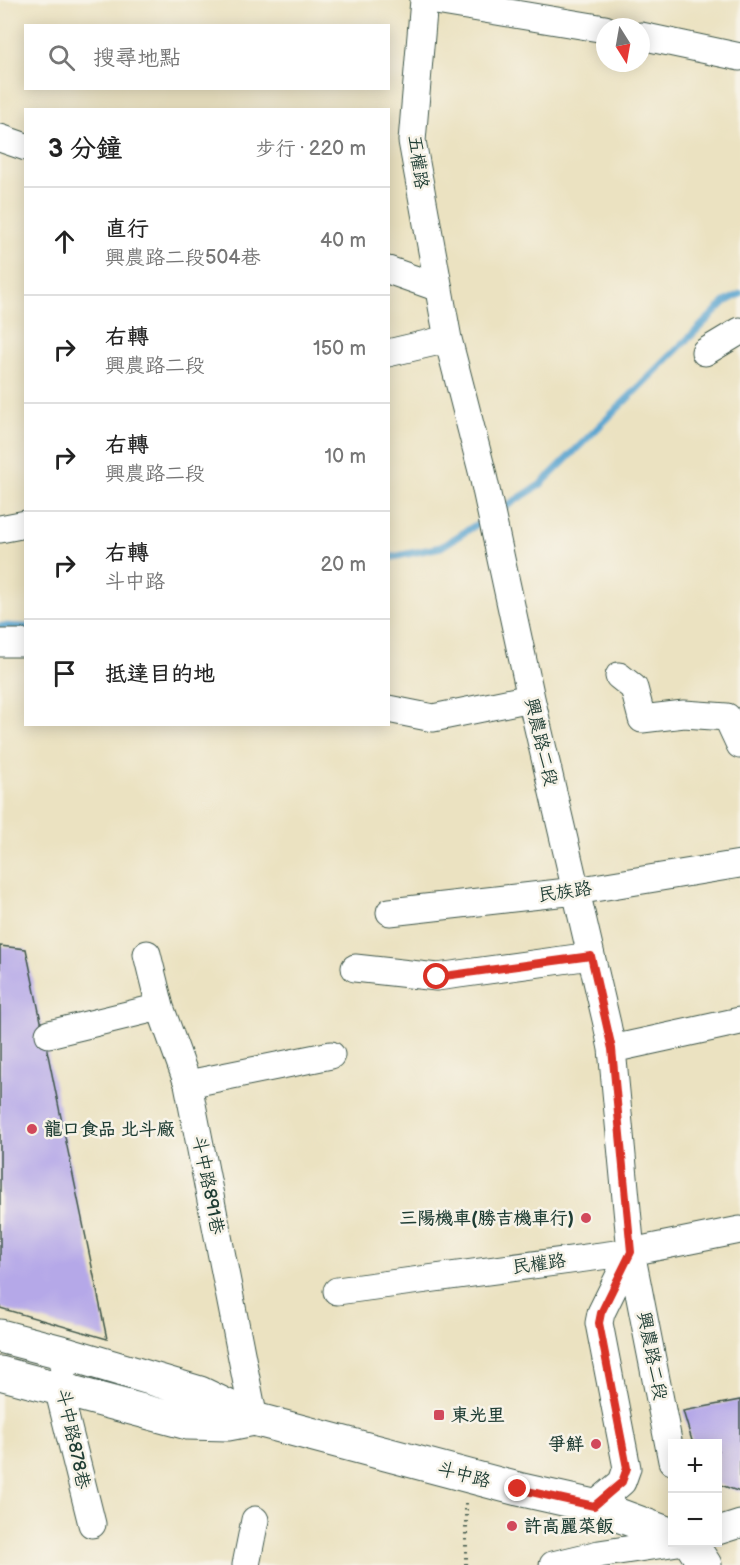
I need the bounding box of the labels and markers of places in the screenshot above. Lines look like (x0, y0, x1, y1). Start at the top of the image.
place label: 龍口食品 北斗廠 (44, 1119, 175, 1140)
marker: 龍口食品 北斗廠 (25, 1122, 39, 1136)
place label: 三陽機車(勝吉機車行) (399, 1208, 574, 1229)
marker: 三陽機車(勝吉機車行) (579, 1211, 593, 1225)
place label: 東光里 (451, 1405, 505, 1426)
marker: 東光里 (432, 1408, 446, 1422)
place label: 爭鮮 (548, 1434, 584, 1455)
marker: 爭鮮 (589, 1437, 603, 1451)
place label: 許高麗菜飯 (524, 1516, 614, 1537)
marker: 許高麗菜飯 (505, 1519, 519, 1533)

